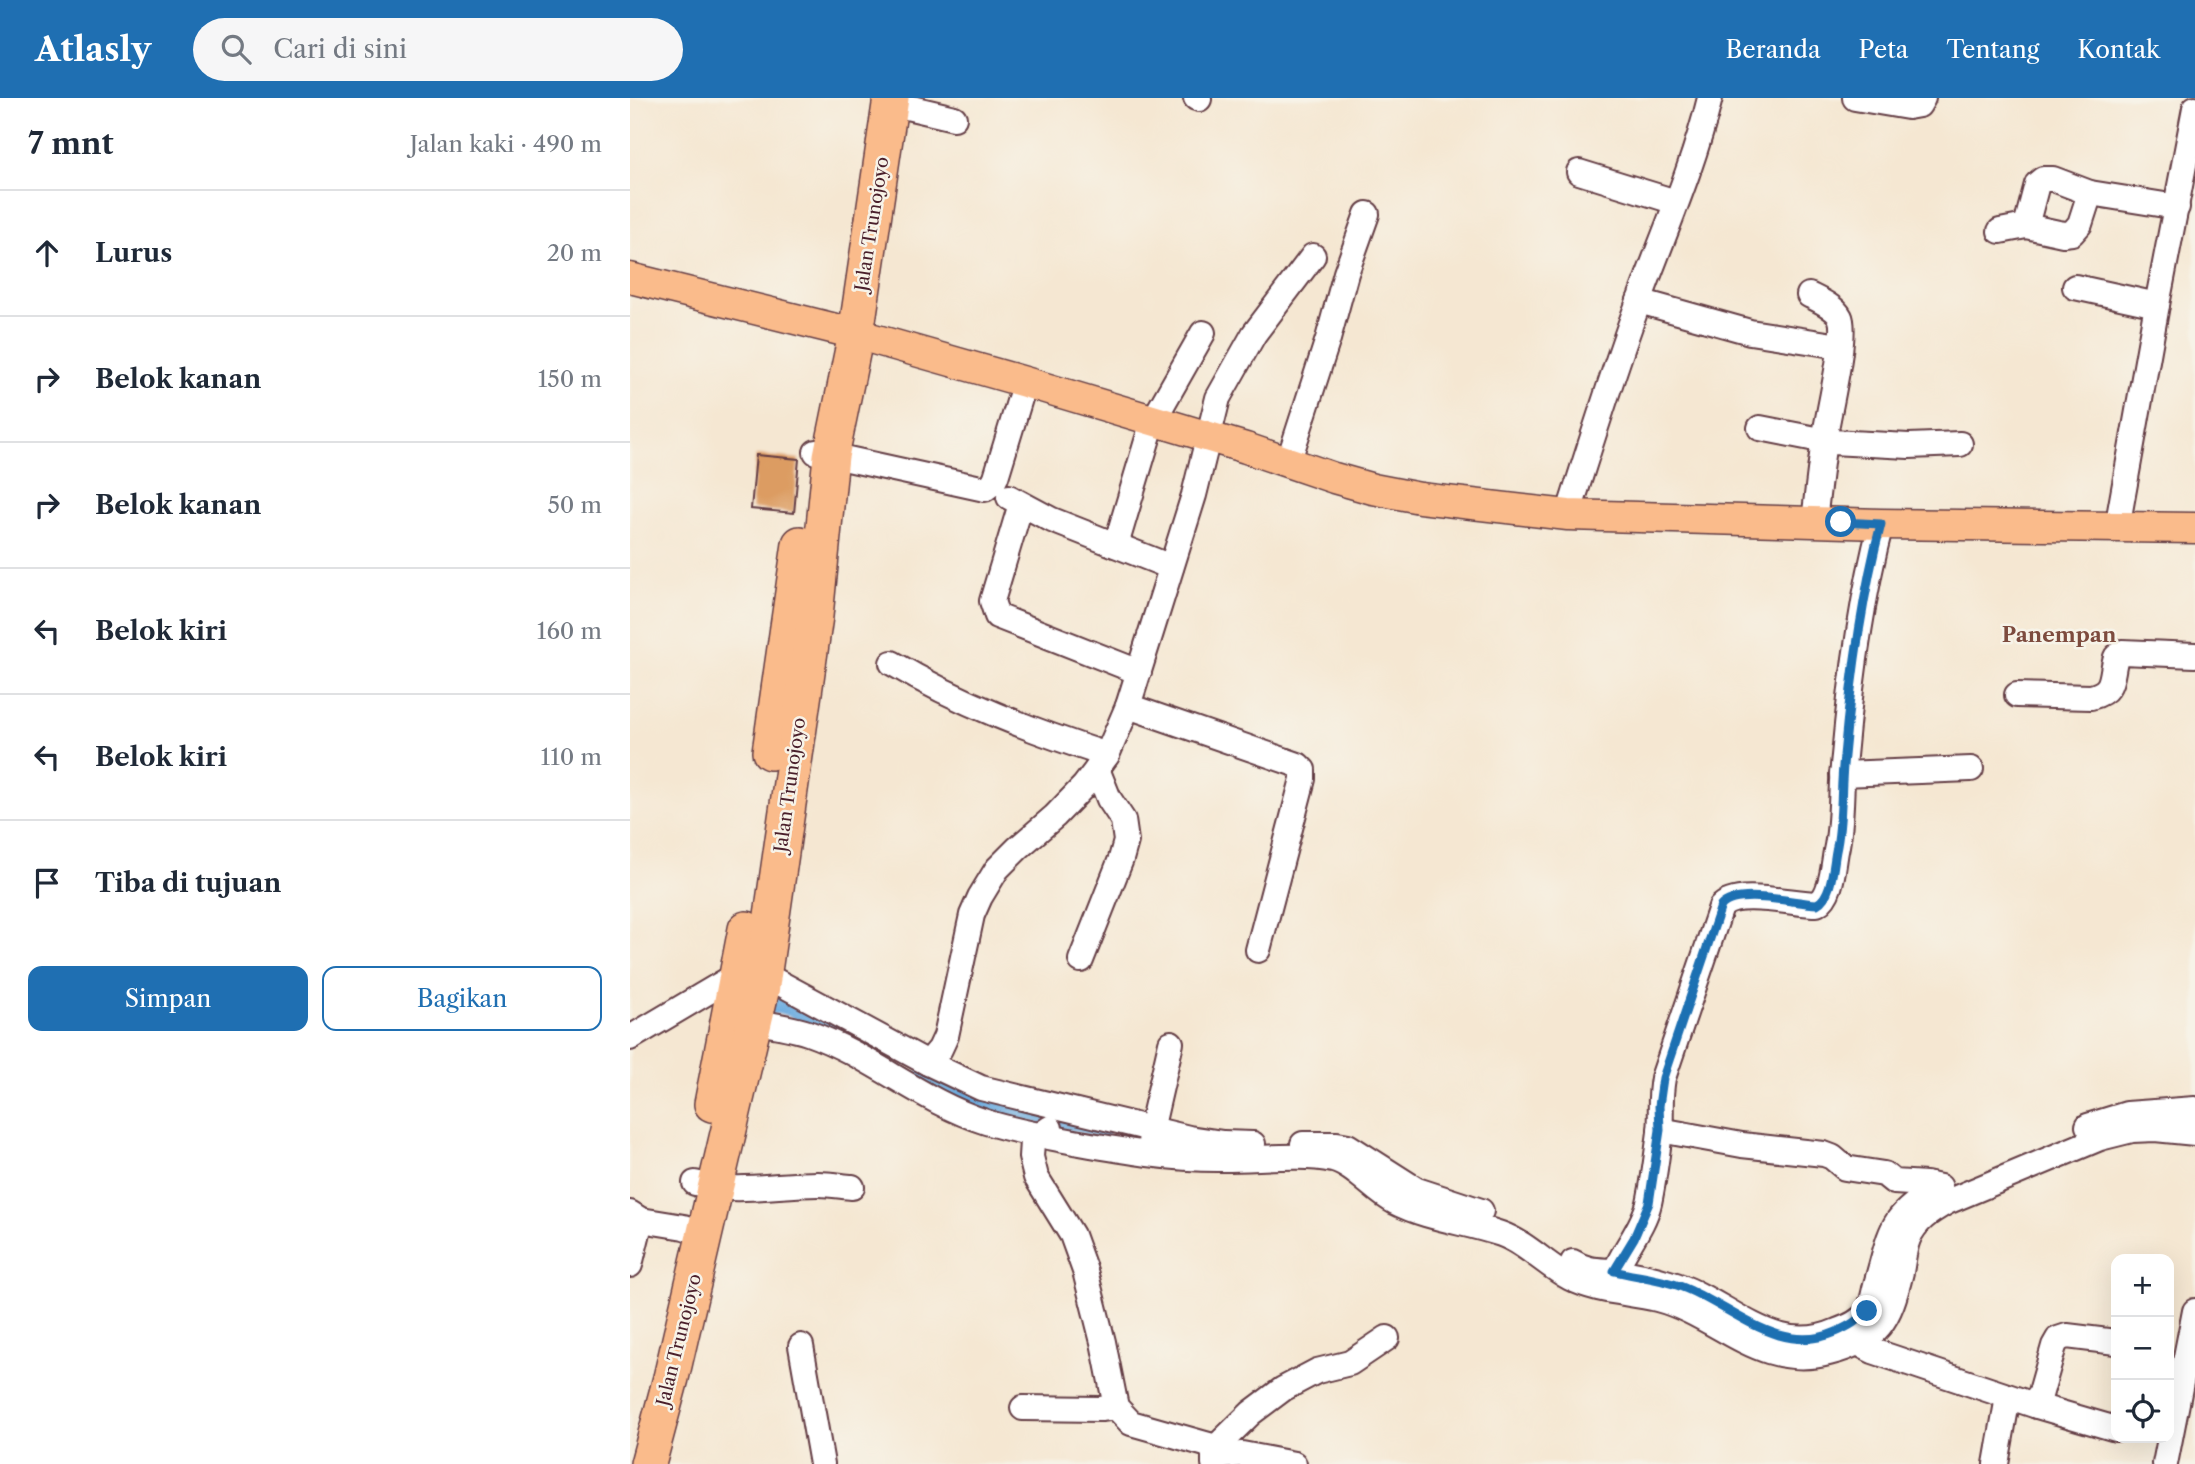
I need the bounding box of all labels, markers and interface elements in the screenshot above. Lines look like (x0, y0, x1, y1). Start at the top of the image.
search box (193, 18, 683, 81)
text: Atlasly (35, 29, 151, 70)
icon: search (217, 30, 255, 68)
text: Cari di sini (273, 33, 407, 65)
text: Beranda (1725, 35, 1821, 64)
text: Peta (1859, 35, 1908, 64)
text: Tentang (1946, 35, 2039, 64)
text: Kontak (2077, 35, 2160, 64)
text: 7 mnt (28, 125, 114, 162)
text: Jalan kaki · 490 m (410, 130, 602, 158)
street label: Jalan Trunojoyo (850, 155, 893, 296)
icon: ahead (28, 234, 66, 272)
text: Lurus (95, 237, 172, 269)
text: 20 m (547, 239, 602, 267)
icon: right (28, 360, 66, 398)
text: Belok kanan (95, 363, 261, 395)
text: 150 m (538, 365, 602, 393)
icon: right (28, 486, 66, 524)
text: Belok kanan (95, 489, 261, 521)
text: 50 m (547, 491, 602, 519)
route start (1825, 506, 1856, 537)
icon: left (28, 612, 66, 650)
text: Belok kiri (95, 615, 227, 647)
text: 160 m (537, 617, 602, 645)
district label: Panempan (2002, 622, 2117, 647)
street label: Jalan Trunojoyo (769, 716, 810, 857)
icon: left (28, 738, 66, 776)
text: Belok kiri (95, 741, 227, 773)
text: 110 m (541, 743, 602, 771)
icon: arrive (28, 864, 66, 902)
text: Tiba di tujuan (95, 867, 281, 899)
button: Simpan (28, 966, 308, 1031)
button: Bagikan (322, 966, 602, 1031)
map controls (2111, 1254, 2174, 1443)
button: + (2111, 1254, 2174, 1317)
street label: Jalan Trunojoyo (651, 1272, 706, 1411)
route end (1851, 1295, 1882, 1326)
button: − (2111, 1317, 2174, 1380)
button: locate (2111, 1380, 2174, 1443)

